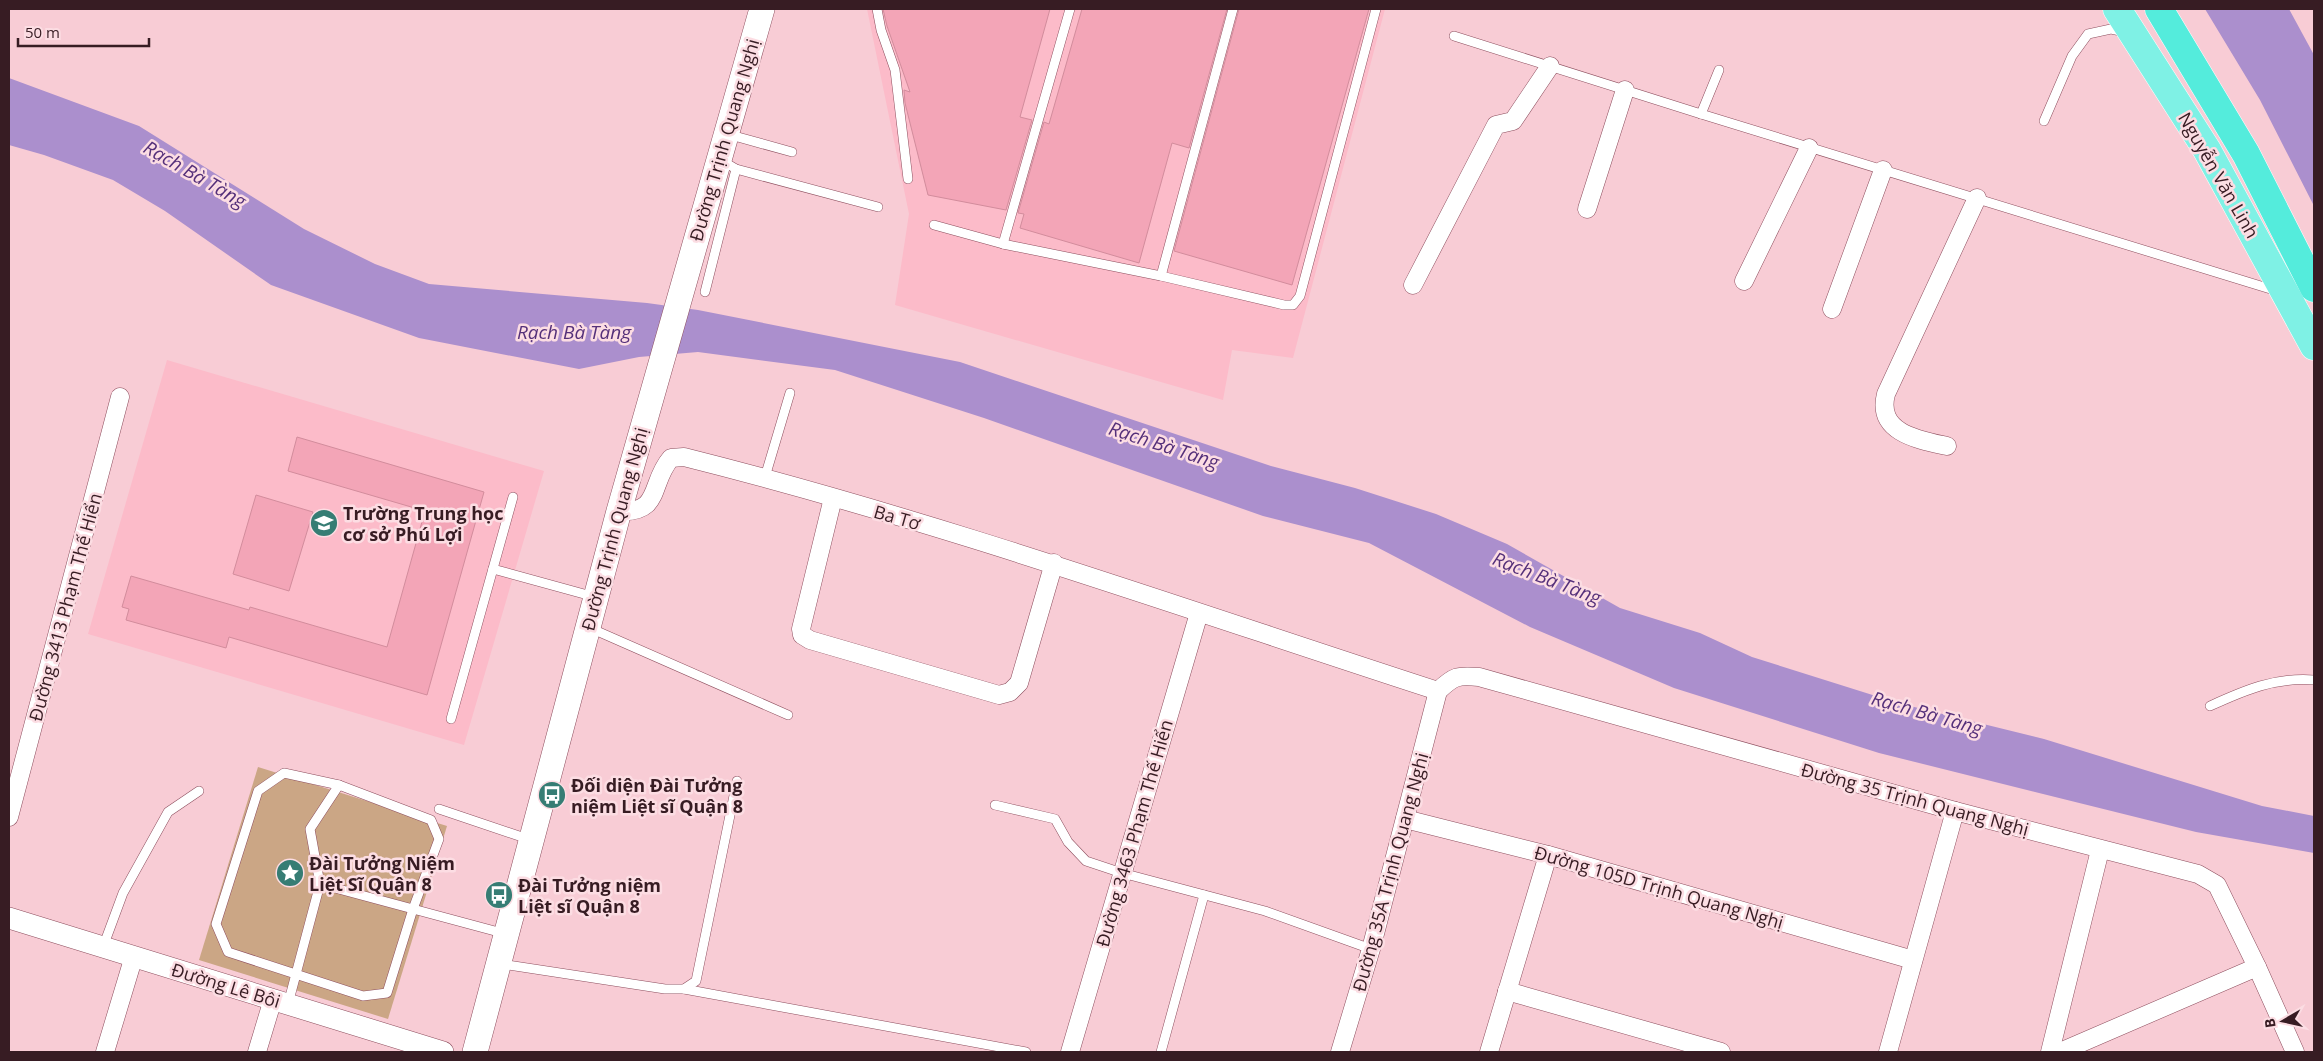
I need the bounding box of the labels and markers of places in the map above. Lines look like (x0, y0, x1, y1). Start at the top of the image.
place label: Trường Trung học cơ sở Phú Lợi (343, 501, 504, 546)
school or university icon: Trường Trung học cơ sở Phú Lợi (309, 508, 339, 538)
place label: Đối diện Đài Tưởng niệm Liệt sĩ Quận 8 (571, 773, 743, 818)
bus stop icon: Đối diện Đài Tưởng niệm Liệt sĩ Quận 8 (537, 780, 567, 810)
place label: Đài Tưởng Niệm Liệt Sĩ Quận 8 (309, 851, 455, 896)
place icon: Đài Tưởng Niệm Liệt Sĩ Quận 8 (275, 858, 305, 888)
place label: Đài Tưởng niệm Liệt sĩ Quận 8 (518, 873, 661, 918)
bus stop icon: Đài Tưởng niệm Liệt sĩ Quận 8 (484, 880, 514, 910)

